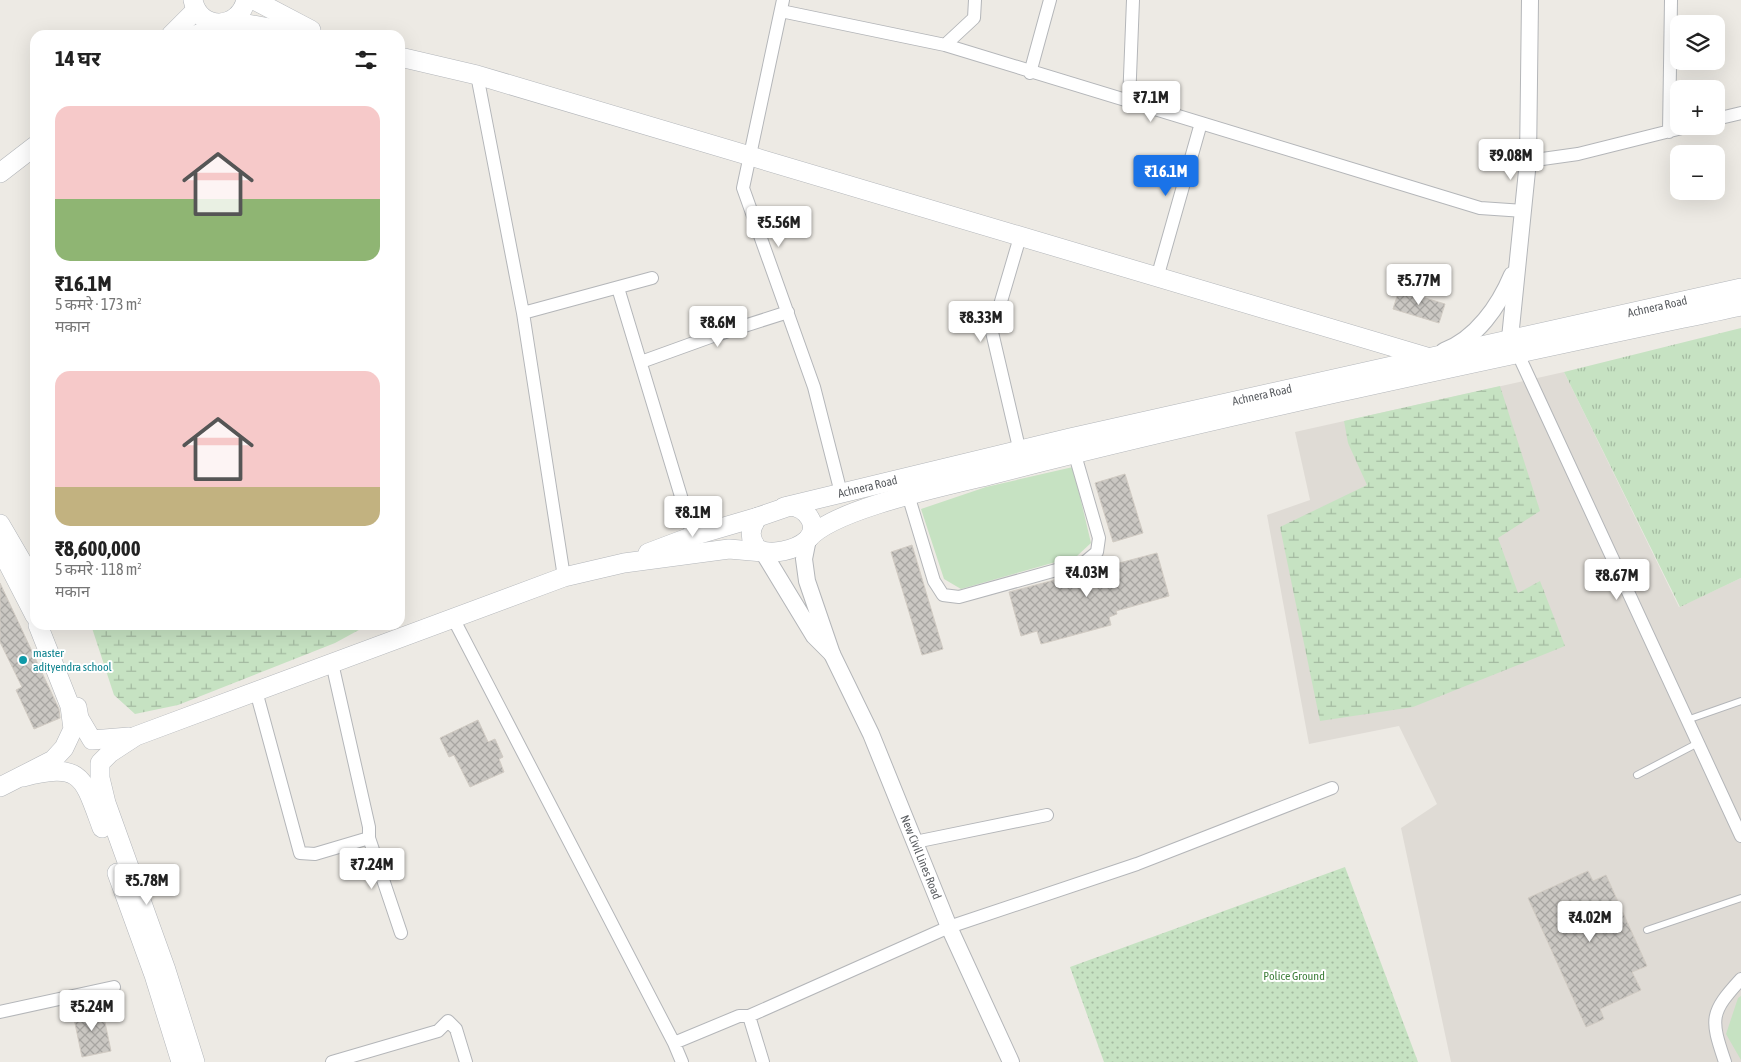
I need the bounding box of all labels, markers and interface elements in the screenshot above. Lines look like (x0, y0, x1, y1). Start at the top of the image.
map controls (1670, 15, 1725, 200)
button: layers (1670, 15, 1725, 70)
text: 14 घर (55, 46, 101, 70)
icon: filters (352, 46, 380, 74)
pin: ₹7.1M (1116, 80, 1186, 123)
button: + (1670, 80, 1725, 135)
text: ₹7.1M (1133, 88, 1169, 106)
pin: ₹9.08M (1470, 138, 1552, 181)
icon: home (173, 139, 263, 229)
button: − (1670, 145, 1725, 200)
text: ₹9.08M (1489, 146, 1533, 164)
pin: ₹16.1M (1125, 154, 1207, 197)
text: ₹16.1M (1144, 162, 1188, 180)
pin: ₹5.56M (738, 206, 820, 248)
text: ₹5.56M (757, 213, 801, 231)
pin: ₹5.77M (1378, 264, 1460, 306)
text: ₹16.1M (55, 271, 111, 295)
text: ₹5.77M (1397, 271, 1441, 289)
street label: Achnera Road (1626, 293, 1689, 320)
text: 5 कमरे · 173 m² (55, 295, 142, 313)
pin: ₹8.33M (940, 300, 1022, 343)
pin: ₹8.6M (683, 306, 753, 348)
text: ₹8.33M (959, 308, 1003, 326)
text: ₹8.6M (700, 313, 736, 331)
text: मकान (55, 317, 90, 335)
street label: Achnera Road (1231, 382, 1293, 409)
icon: home (173, 404, 263, 494)
street label: Achnera Road (836, 473, 899, 501)
pin: ₹8.1M (658, 496, 728, 538)
text: ₹8.1M (675, 503, 711, 521)
text: ₹8,600,000 (55, 536, 141, 560)
pin: ₹4.03M (1046, 556, 1128, 598)
pin: ₹8.67M (1576, 558, 1658, 601)
text: 5 कमरे · 118 m² (55, 560, 142, 578)
text: ₹4.03M (1065, 563, 1109, 581)
text: ₹8.67M (1595, 566, 1639, 584)
text: मकान (55, 582, 90, 600)
place label: master adityendra school (33, 646, 113, 674)
marker: master adityendra school (17, 654, 29, 666)
street label: New Civil Lines Road (898, 813, 944, 901)
pin: ₹7.24M (331, 848, 413, 890)
text: ₹7.24M (350, 855, 394, 873)
pin: ₹5.78M (106, 864, 188, 906)
text: ₹5.78M (125, 871, 169, 889)
pin: ₹4.02M (1549, 900, 1631, 943)
text: ₹4.02M (1568, 908, 1612, 926)
park label: Police Ground (1263, 969, 1325, 983)
pin: ₹5.24M (51, 990, 133, 1032)
text: ₹5.24M (70, 997, 114, 1015)

